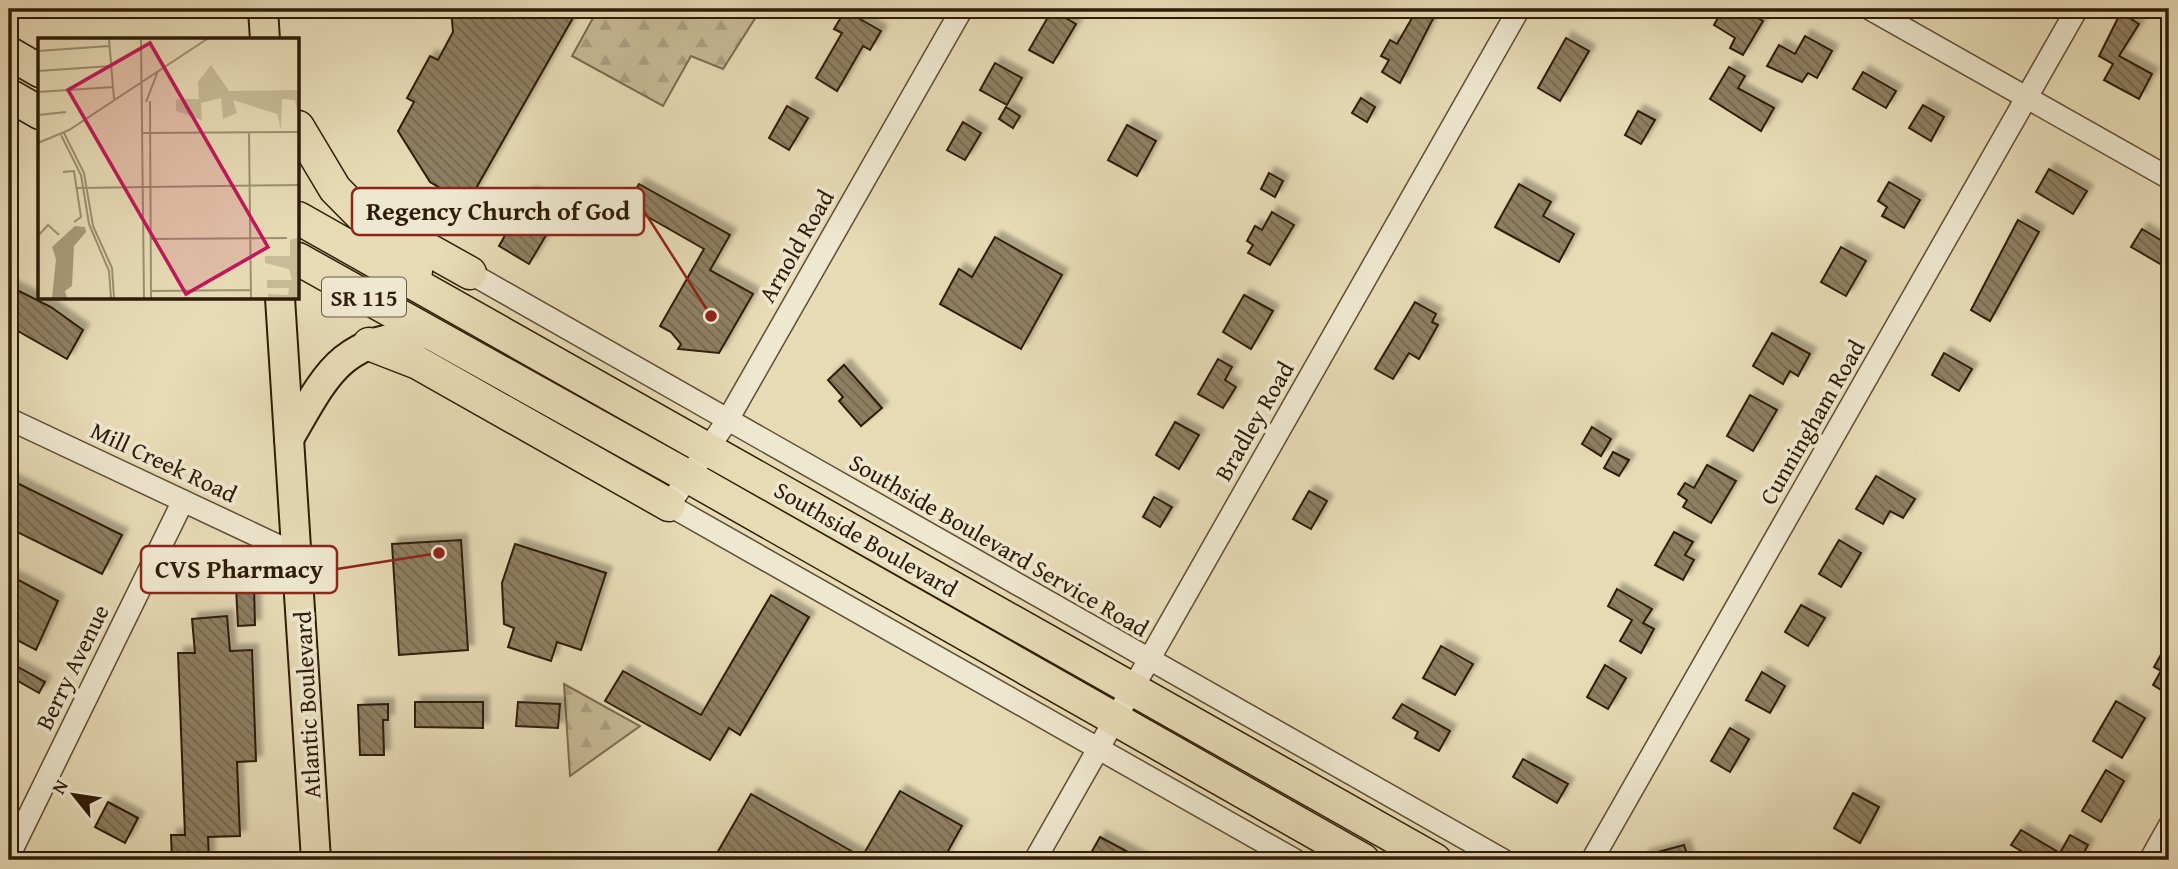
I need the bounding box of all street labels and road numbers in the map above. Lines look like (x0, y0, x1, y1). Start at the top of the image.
street label: Arnold Road (750, 183, 843, 309)
road number: SR 115 (322, 278, 406, 316)
street label: Cunningham Road (1751, 333, 1874, 511)
street label: Bradley Road (1206, 355, 1302, 487)
street label: Mill Creek Road (85, 413, 243, 511)
street label: Southside Boulevard Service Road (843, 445, 1156, 645)
street label: Southside Boulevard (768, 472, 964, 606)
street label: Berry Avenue (27, 598, 117, 736)
street label: Atlantic Boulevard (285, 610, 329, 800)

